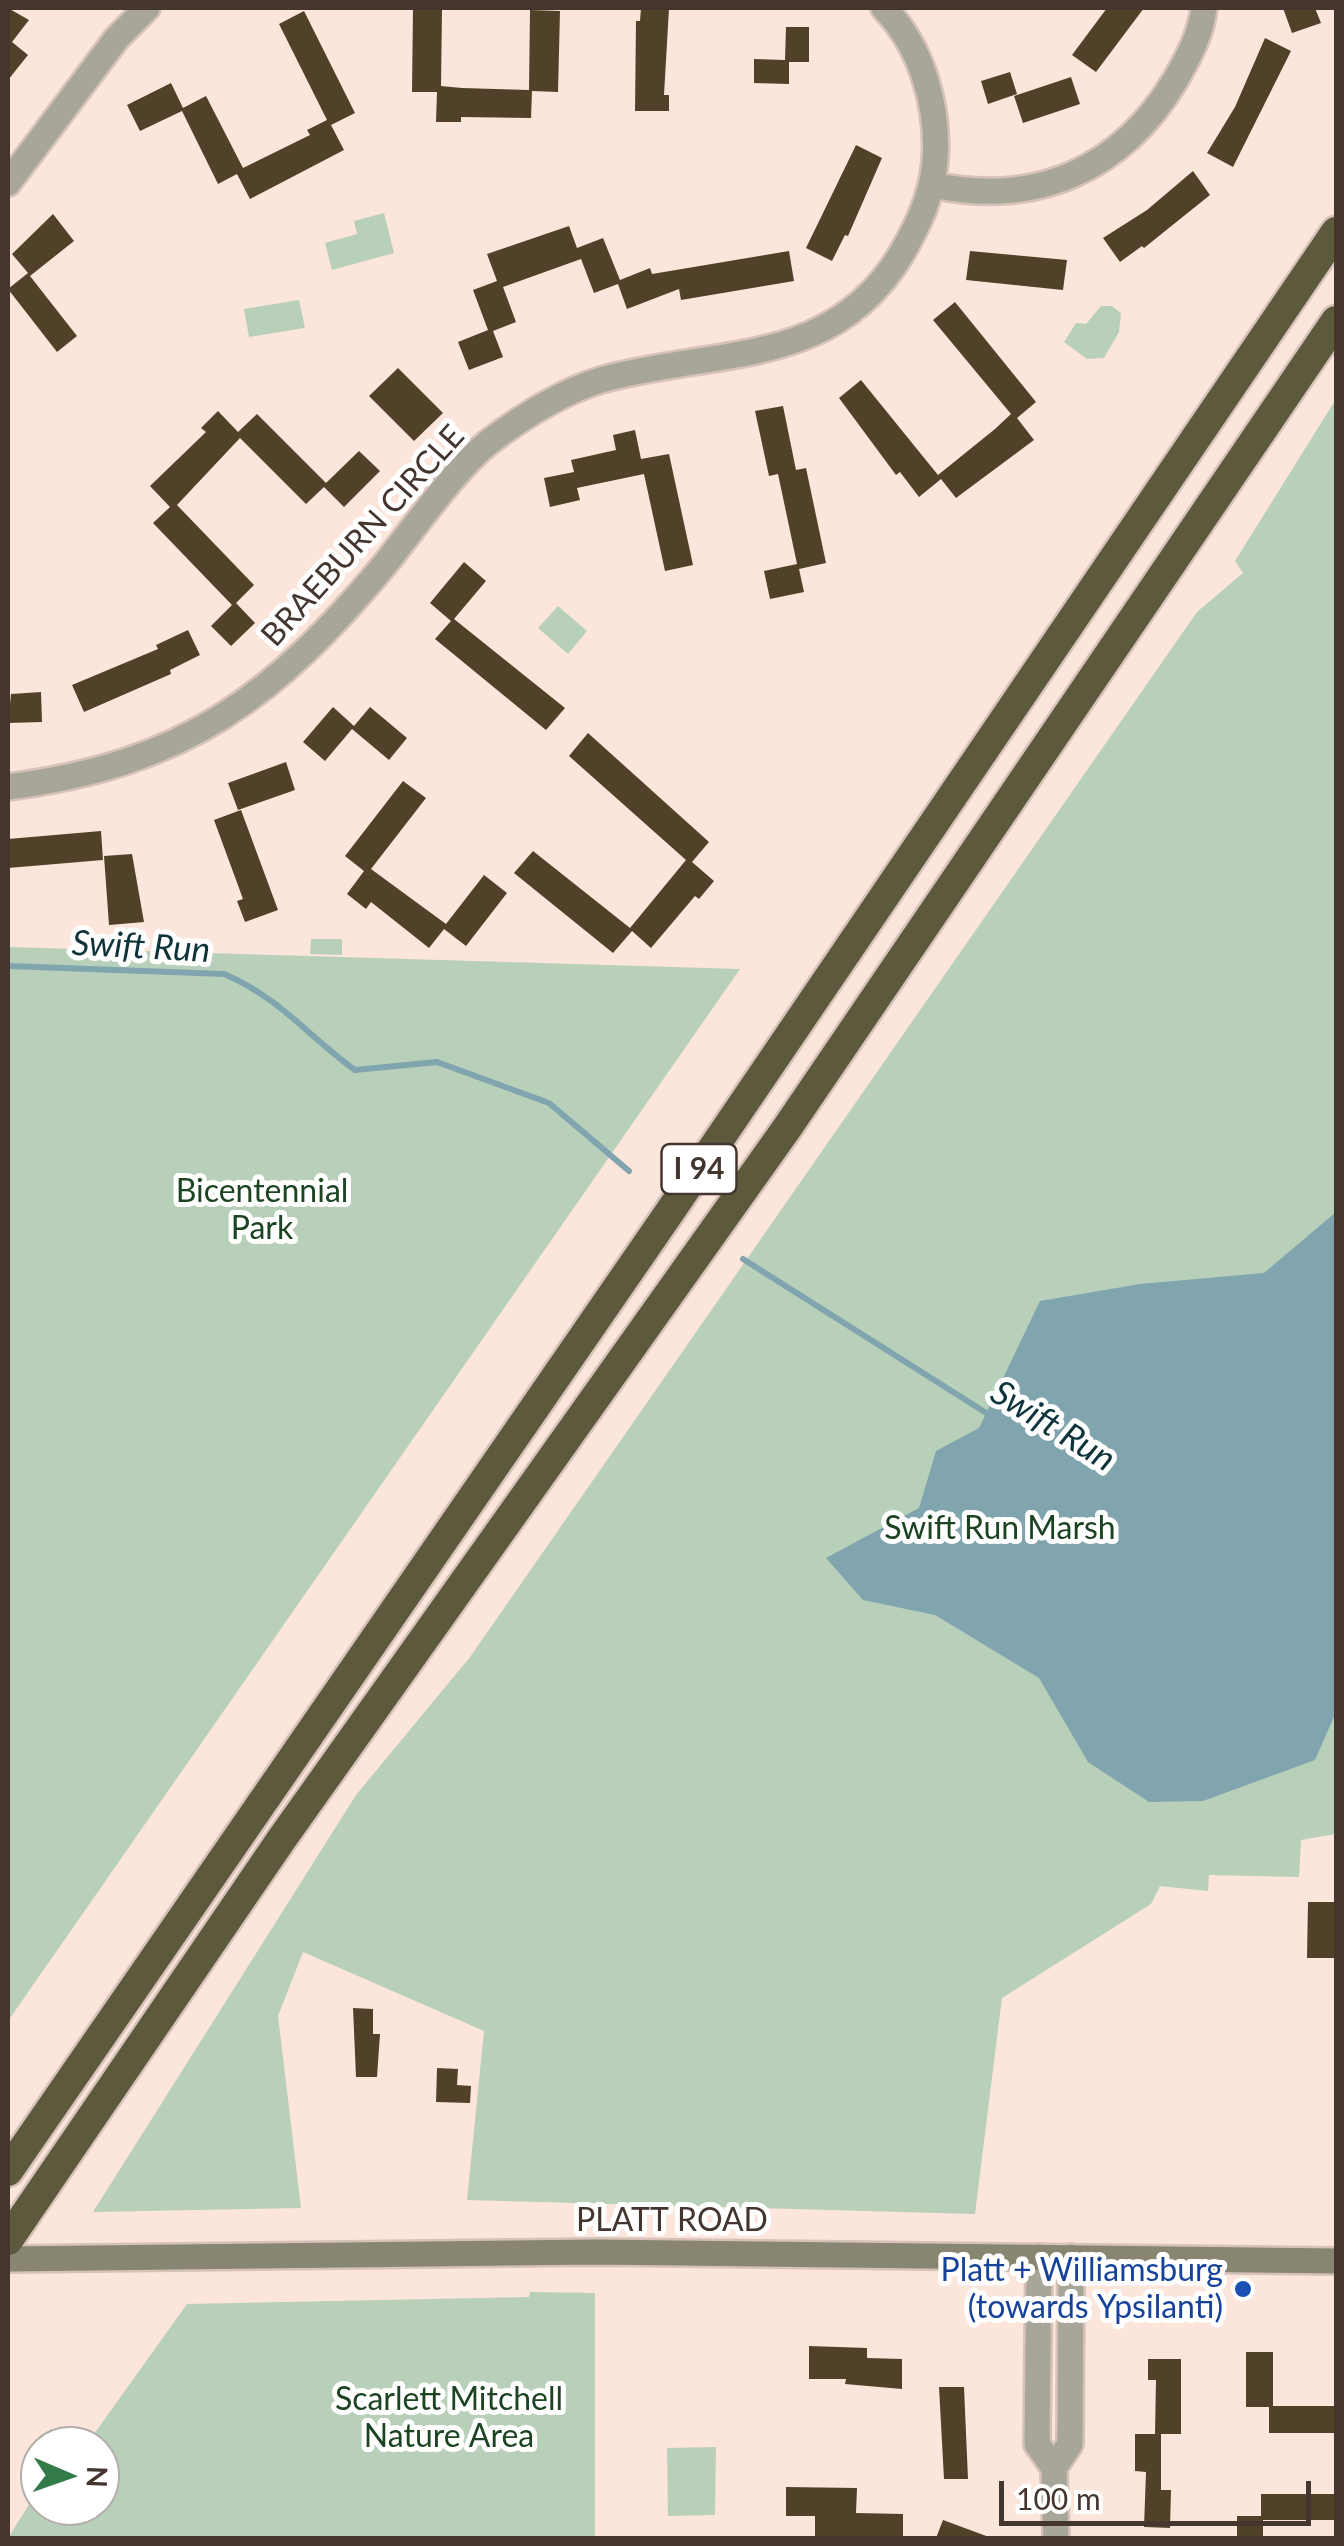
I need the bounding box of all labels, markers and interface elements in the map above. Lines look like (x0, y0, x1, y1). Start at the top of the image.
street label: BRAEBURN CIRCLE (254, 418, 472, 654)
water label: Swift Run (71, 922, 211, 972)
road number: I 94 (662, 1144, 736, 1194)
park label: Bicentennial Park (176, 1173, 348, 1248)
water label: Swift Run (983, 1372, 1123, 1480)
park label: Swift Run Marsh (884, 1510, 1116, 1548)
street label: PLATT ROAD (576, 2202, 768, 2240)
place label: Platt + Williamsburg (towards Ypsilanti) (941, 2252, 1223, 2327)
marker: Platt + Williamsburg (towards Ypsilanti) (1232, 2278, 1254, 2300)
park label: Scarlett Mitchell Nature Area (335, 2381, 563, 2456)
north arrow (20, 2426, 120, 2526)
scale bar (1004, 2461, 1316, 2523)
text: N (81, 2466, 115, 2488)
text: 100 m (1016, 2480, 1101, 2516)

